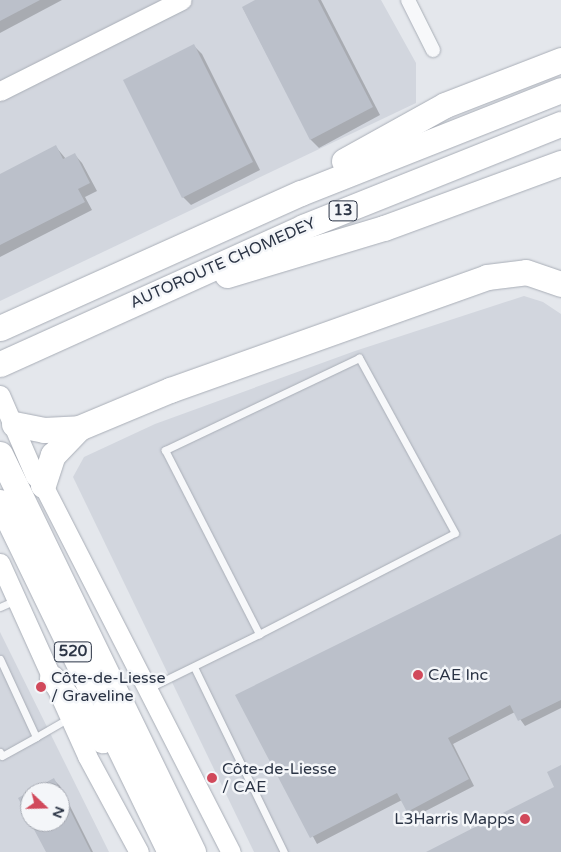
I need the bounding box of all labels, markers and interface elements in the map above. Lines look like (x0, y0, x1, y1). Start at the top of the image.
road number: 13 (328, 198, 358, 224)
street label: AUTOROUTE CHOMEDEY (127, 213, 319, 313)
road number: 520 (53, 640, 93, 664)
place label: CAE Inc (428, 665, 488, 685)
place label: Côte-de-Liesse / Graveline (51, 668, 165, 706)
marker: CAE Inc (412, 669, 424, 681)
marker: Côte-de-Liesse / Graveline (35, 681, 47, 693)
place label: Côte-de-Liesse / CAE (222, 759, 336, 797)
marker: Côte-de-Liesse / CAE (206, 772, 218, 784)
north arrow (20, 782, 70, 832)
text: N (49, 804, 68, 820)
place label: L3Harris Mapps (394, 809, 515, 829)
marker: L3Harris Mapps (519, 813, 531, 825)

